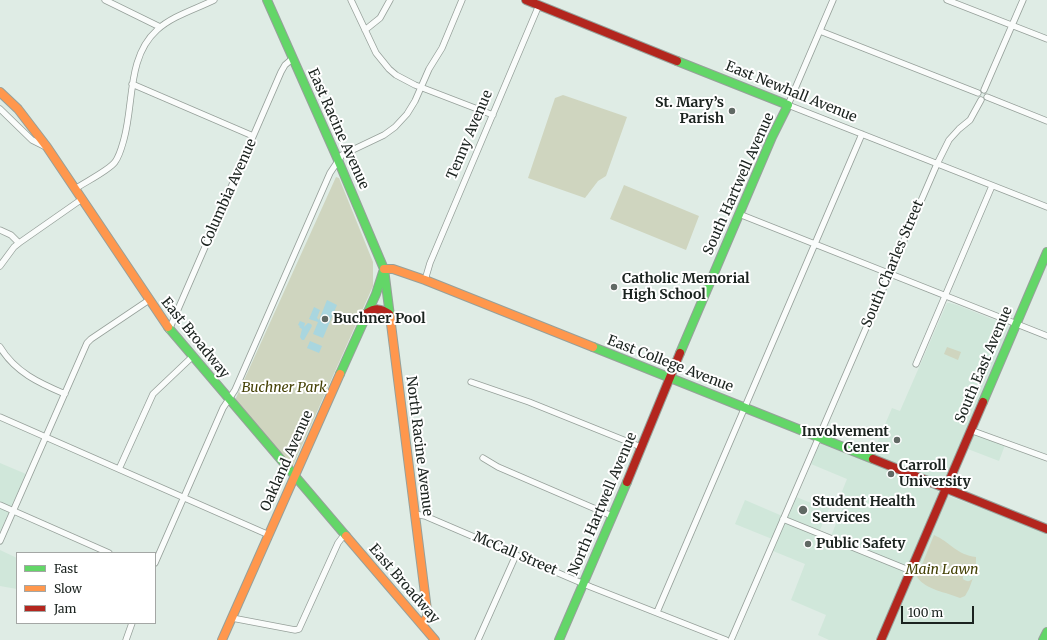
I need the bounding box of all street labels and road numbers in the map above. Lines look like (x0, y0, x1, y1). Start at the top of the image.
street label: East Newhall Avenue (723, 58, 859, 126)
street label: East Racine Avenue (304, 66, 372, 192)
street label: Tenny Avenue (444, 88, 496, 182)
street label: South Hartwell Avenue (700, 110, 778, 258)
street label: Columbia Avenue (198, 136, 260, 250)
street label: South Charles Street (858, 198, 928, 330)
street label: East Broadway (157, 294, 233, 382)
street label: South East Avenue (952, 304, 1016, 426)
street label: East College Avenue (605, 332, 735, 396)
street label: North Racine Avenue (402, 375, 436, 517)
street label: Oakland Avenue (257, 408, 317, 514)
street label: North Hartwell Avenue (565, 430, 641, 578)
street label: McCall Street (470, 529, 560, 579)
street label: East Broadway (365, 541, 443, 627)

